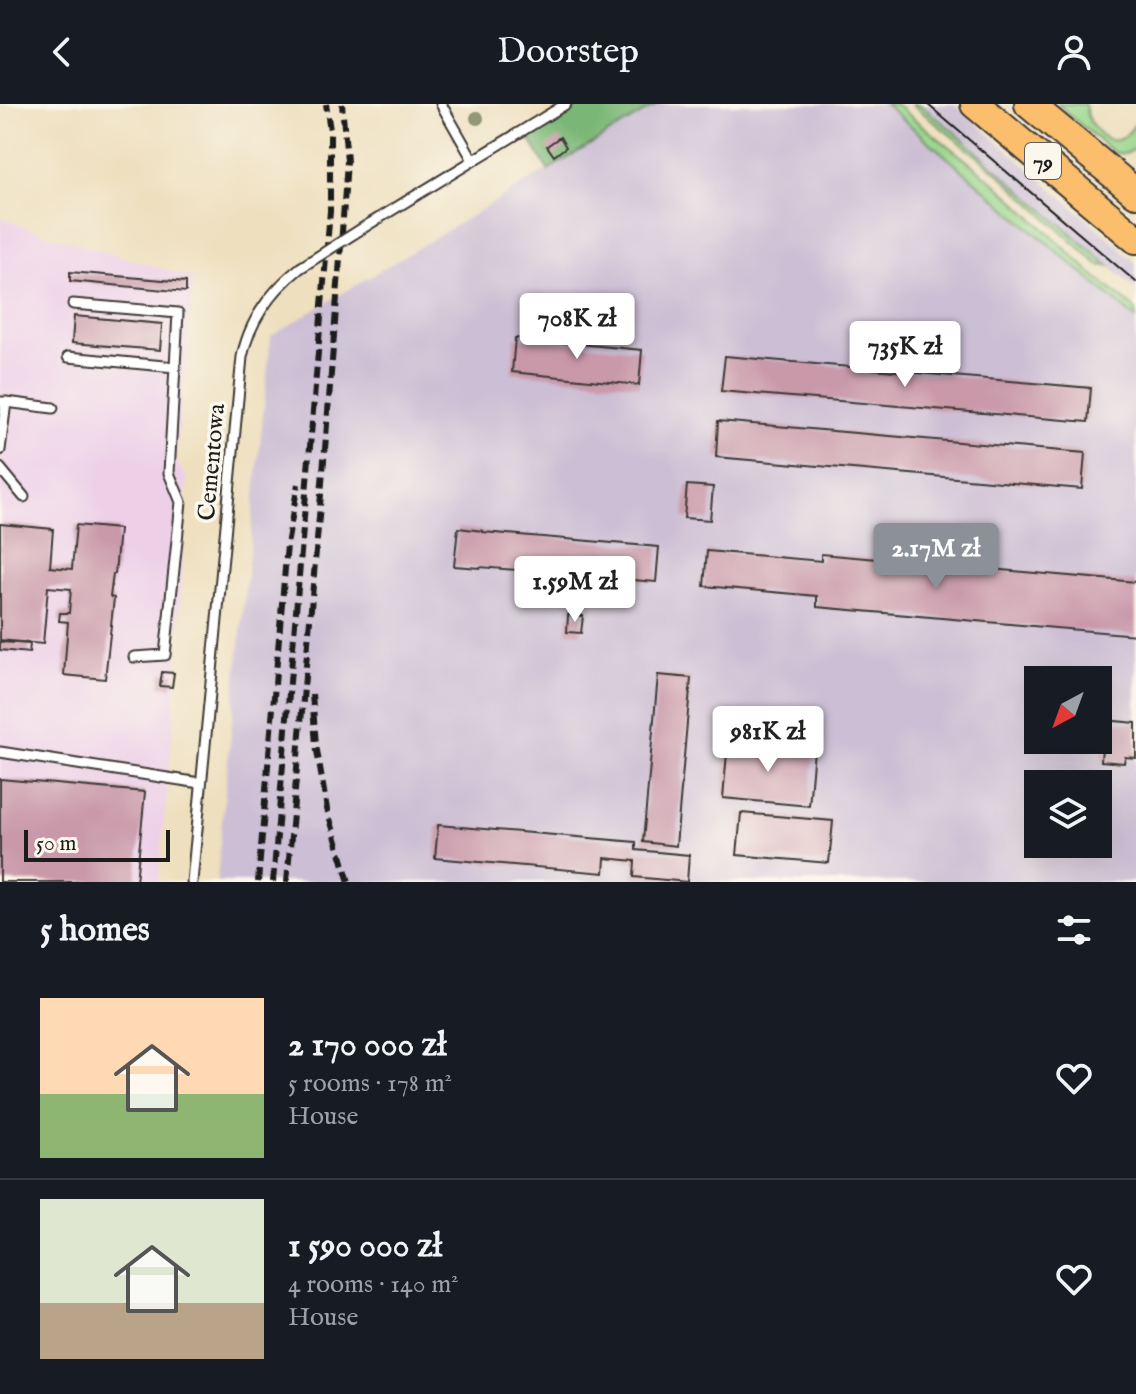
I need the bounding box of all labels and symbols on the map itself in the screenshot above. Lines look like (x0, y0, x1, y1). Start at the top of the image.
road number: 79 (1025, 143, 1061, 179)
pin: 708K zł (503, 293, 651, 361)
pin: 735K zł (831, 321, 979, 389)
street label: Cementowa (192, 402, 233, 522)
pin: 2.17M zł (853, 523, 1019, 591)
pin: 1.59M zł (492, 556, 658, 624)
north arrow (1024, 666, 1112, 754)
pin: 981K zł (694, 706, 842, 774)
scale bar (24, 826, 170, 862)

